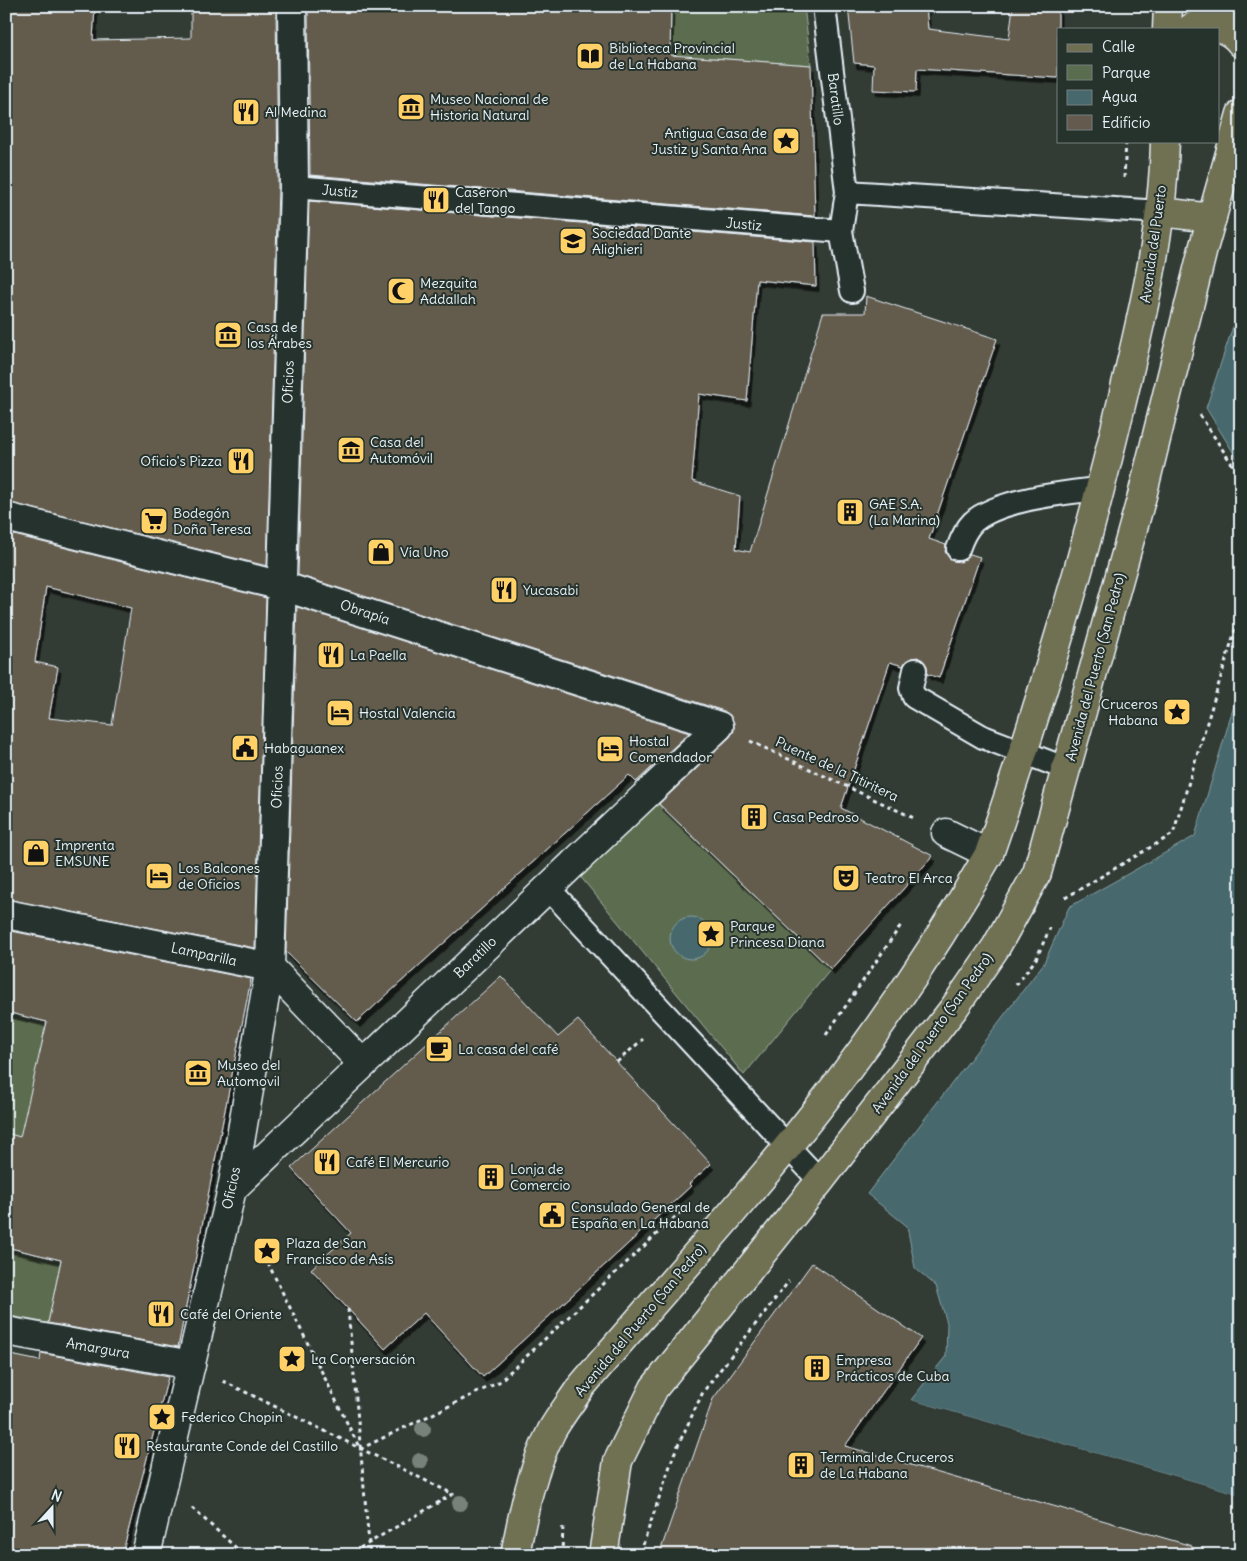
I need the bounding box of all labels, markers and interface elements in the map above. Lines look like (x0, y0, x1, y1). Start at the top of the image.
legend (1057, 28, 1220, 142)
text: Calle (1102, 37, 1135, 56)
place label: Biblioteca Provincial de La Habana (609, 39, 735, 73)
library icon: Biblioteca Provincial de La Habana (575, 41, 605, 71)
text: Parque (1102, 63, 1150, 82)
street label: Baratillo (824, 72, 848, 126)
text: Agua (1102, 87, 1138, 106)
place label: Museo Nacional de Historia Natural (430, 90, 548, 124)
museum icon: Museo Nacional de Historia Natural (396, 92, 426, 122)
restaurant icon: Al Medina (231, 97, 261, 127)
place label: Al Medina (265, 103, 327, 121)
text: Edificio (1102, 113, 1150, 132)
place label: Antigua Casa de Justiz y Santa Ana (651, 124, 767, 158)
place icon: Antigua Casa de Justiz y Santa Ana (771, 126, 801, 156)
street label: Justiz (321, 180, 359, 202)
place label: Caseron del Tango (455, 183, 515, 217)
street label: Avenida del Puerto (1136, 184, 1170, 304)
restaurant icon: Caseron del Tango (421, 185, 451, 215)
street label: Justiz (725, 213, 763, 235)
place label: Sociedad Dante Alighieri (592, 224, 691, 258)
school or university icon: Sociedad Dante Alighieri (558, 226, 588, 256)
place label: Mezquita Addallah (420, 274, 477, 308)
mosque icon: Mezquita Addallah (386, 276, 416, 306)
place label: Casa de los Árabes (247, 318, 312, 352)
museum icon: Casa de los Árabes (213, 320, 243, 350)
street label: Oficios (278, 360, 298, 404)
place label: Casa del Automóvil (370, 433, 433, 467)
museum icon: Casa del Automóvil (336, 435, 366, 465)
restaurant icon: Oficio's Pizza (226, 446, 256, 476)
place label: Oficio's Pizza (140, 452, 222, 470)
place label: GAE S.A. (La Marina) (869, 495, 940, 529)
building icon: GAE S.A. (La Marina) (835, 497, 865, 527)
place label: Bodegón Doña Teresa (173, 504, 251, 538)
supermarket icon: Bodegón Doña Teresa (139, 506, 169, 536)
shop icon: Vía Uno (366, 537, 396, 567)
place label: Vía Uno (400, 543, 449, 561)
street label: Avenida del Puerto (San Pedro) (1061, 571, 1129, 763)
restaurant icon: Yucasabi (489, 575, 519, 605)
place label: Yucasabi (523, 581, 578, 599)
street label: Obrapía (338, 596, 392, 628)
restaurant icon: La Paella (316, 640, 346, 670)
place label: La Paella (350, 646, 407, 664)
place label: Cruceros Habana (1101, 695, 1158, 729)
place icon: Cruceros Habana (1162, 697, 1192, 727)
hotel icon: Hostal Valencia (325, 698, 355, 728)
place label: Hostal Valencia (359, 704, 456, 722)
place label: Hostal Comendador (629, 732, 712, 766)
public building icon: Habaguanex (230, 733, 260, 763)
street label: Puente de la Titiritera (773, 733, 901, 805)
hotel icon: Hostal Comendador (595, 734, 625, 764)
place label: Habaguanex (264, 739, 344, 757)
street label: Oficios (267, 765, 287, 809)
building icon: Casa Pedroso (739, 802, 769, 832)
place label: Casa Pedroso (773, 808, 859, 826)
place label: Imprenta EMSUNE (55, 836, 115, 870)
shop icon: Imprenta EMSUNE (21, 838, 51, 868)
place label: Los Balcones de Oficios (178, 859, 260, 893)
hotel icon: Los Balcones de Oficios (144, 861, 174, 891)
theatre icon: Teatro El Arca (831, 863, 861, 893)
place label: Teatro El Arca (865, 869, 953, 887)
place label: Parque Princesa Diana (730, 917, 825, 951)
place icon: Parque Princesa Diana (696, 919, 726, 949)
street label: Baratillo (450, 932, 500, 982)
street label: Lamparilla (169, 938, 239, 970)
street label: Avenida del Puerto (San Pedro) (868, 949, 996, 1117)
cafe icon: La casa del café (424, 1034, 454, 1064)
place label: La casa del café (458, 1040, 559, 1058)
place label: Museo del Automovil (217, 1056, 280, 1090)
museum icon: Museo del Automovil (183, 1058, 213, 1088)
restaurant icon: Café El Mercurio (312, 1147, 342, 1177)
place label: Café El Mercurio (346, 1153, 449, 1171)
place label: Lonja de Comercio (510, 1160, 571, 1194)
building icon: Lonja de Comercio (476, 1162, 506, 1192)
street label: Oficios (218, 1165, 244, 1211)
place label: Consulado General de España en La Habana (571, 1198, 710, 1232)
public building icon: Consulado General de España en La Habana (537, 1200, 567, 1230)
place label: Plaza de San Francisco de Asís (286, 1234, 394, 1268)
place icon: Plaza de San Francisco de Asís (252, 1236, 282, 1266)
street label: Avenida del Puerto (San Pedro) (571, 1240, 709, 1400)
restaurant icon: Café del Oriente (146, 1299, 176, 1329)
place label: Café del Oriente (180, 1305, 282, 1323)
street label: Amargura (65, 1334, 131, 1362)
place icon: La Conversación (277, 1344, 307, 1374)
place label: La Conversación (311, 1350, 415, 1368)
place label: Empresa Prácticos de Cuba (836, 1351, 949, 1385)
building icon: Empresa Prácticos de Cuba (802, 1353, 832, 1383)
place icon: Federico Chopin (147, 1402, 177, 1432)
place label: Federico Chopin (181, 1408, 283, 1426)
restaurant icon: Restaurante Conde del Castillo (112, 1431, 142, 1461)
place label: Restaurante Conde del Castillo (146, 1437, 338, 1455)
place label: Terminal de Cruceros de La Habana (820, 1448, 954, 1482)
building icon: Terminal de Cruceros de La Habana (786, 1450, 816, 1480)
north arrow (28, 1484, 78, 1534)
text: N (49, 1486, 64, 1506)

